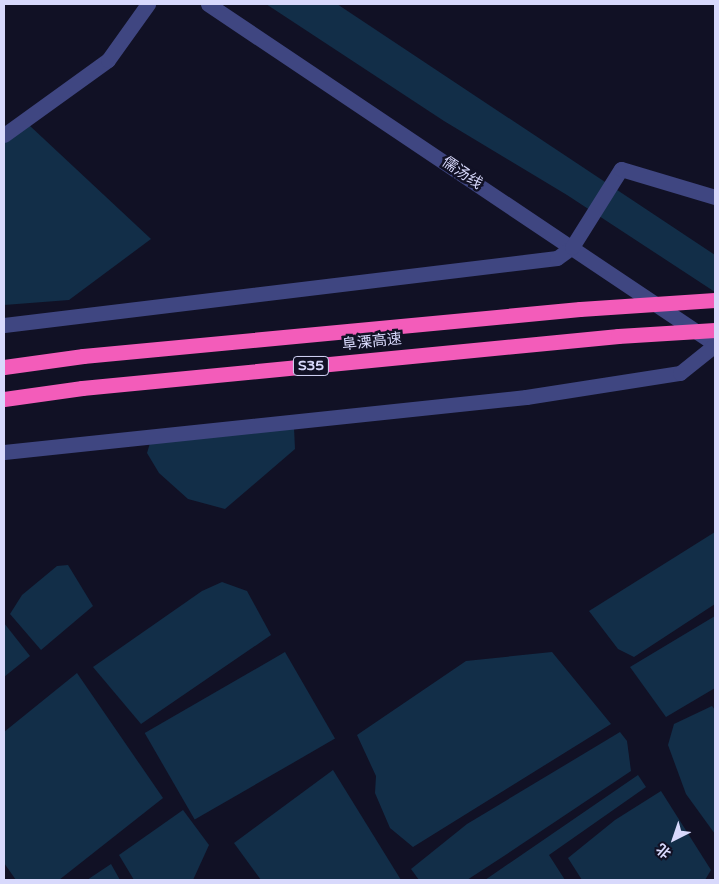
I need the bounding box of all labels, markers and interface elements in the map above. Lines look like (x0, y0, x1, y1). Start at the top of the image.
street label: 儒汤线 (438, 153, 486, 193)
street label: 阜溧高速 (341, 330, 403, 354)
road number: S35 (292, 354, 330, 378)
north arrow (649, 814, 699, 864)
text: 北 (653, 840, 675, 862)

